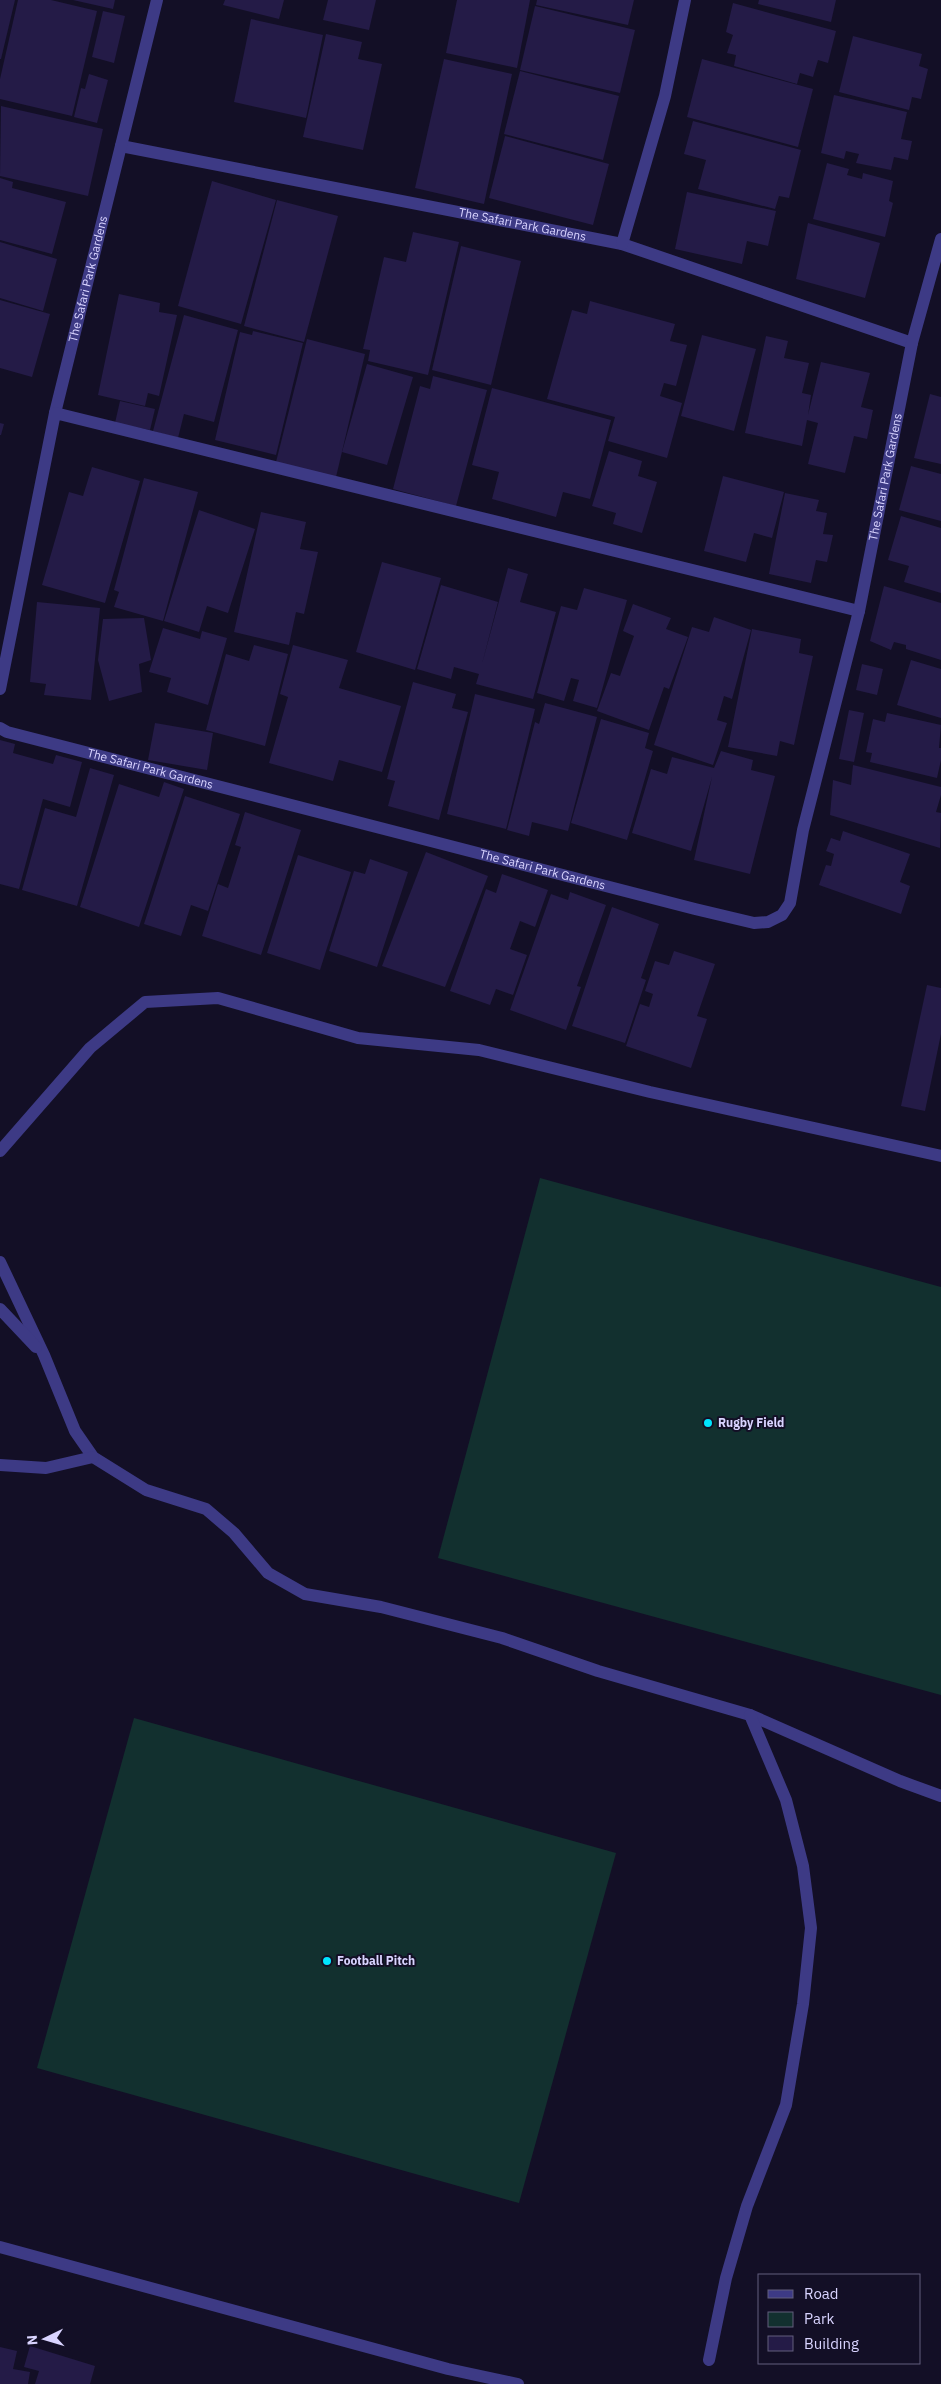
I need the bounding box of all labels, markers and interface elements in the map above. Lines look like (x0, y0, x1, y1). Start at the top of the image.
street label: The Safari Park Gardens (457, 204, 588, 244)
street label: The Safari Park Gardens (65, 214, 110, 344)
street label: The Safari Park Gardens (865, 412, 905, 542)
street label: The Safari Park Gardens (86, 745, 215, 792)
street label: The Safari Park Gardens (478, 846, 607, 893)
place label: Rugby Field (718, 1415, 784, 1430)
marker: Rugby Field (702, 1417, 714, 1429)
place label: Football Pitch (337, 1953, 415, 1968)
marker: Football Pitch (321, 1955, 333, 1967)
legend (758, 2274, 921, 2364)
text: Road (804, 2284, 839, 2303)
text: Park (804, 2309, 834, 2328)
north arrow (20, 2314, 70, 2364)
text: N (23, 2334, 41, 2346)
text: Building (804, 2334, 859, 2353)

